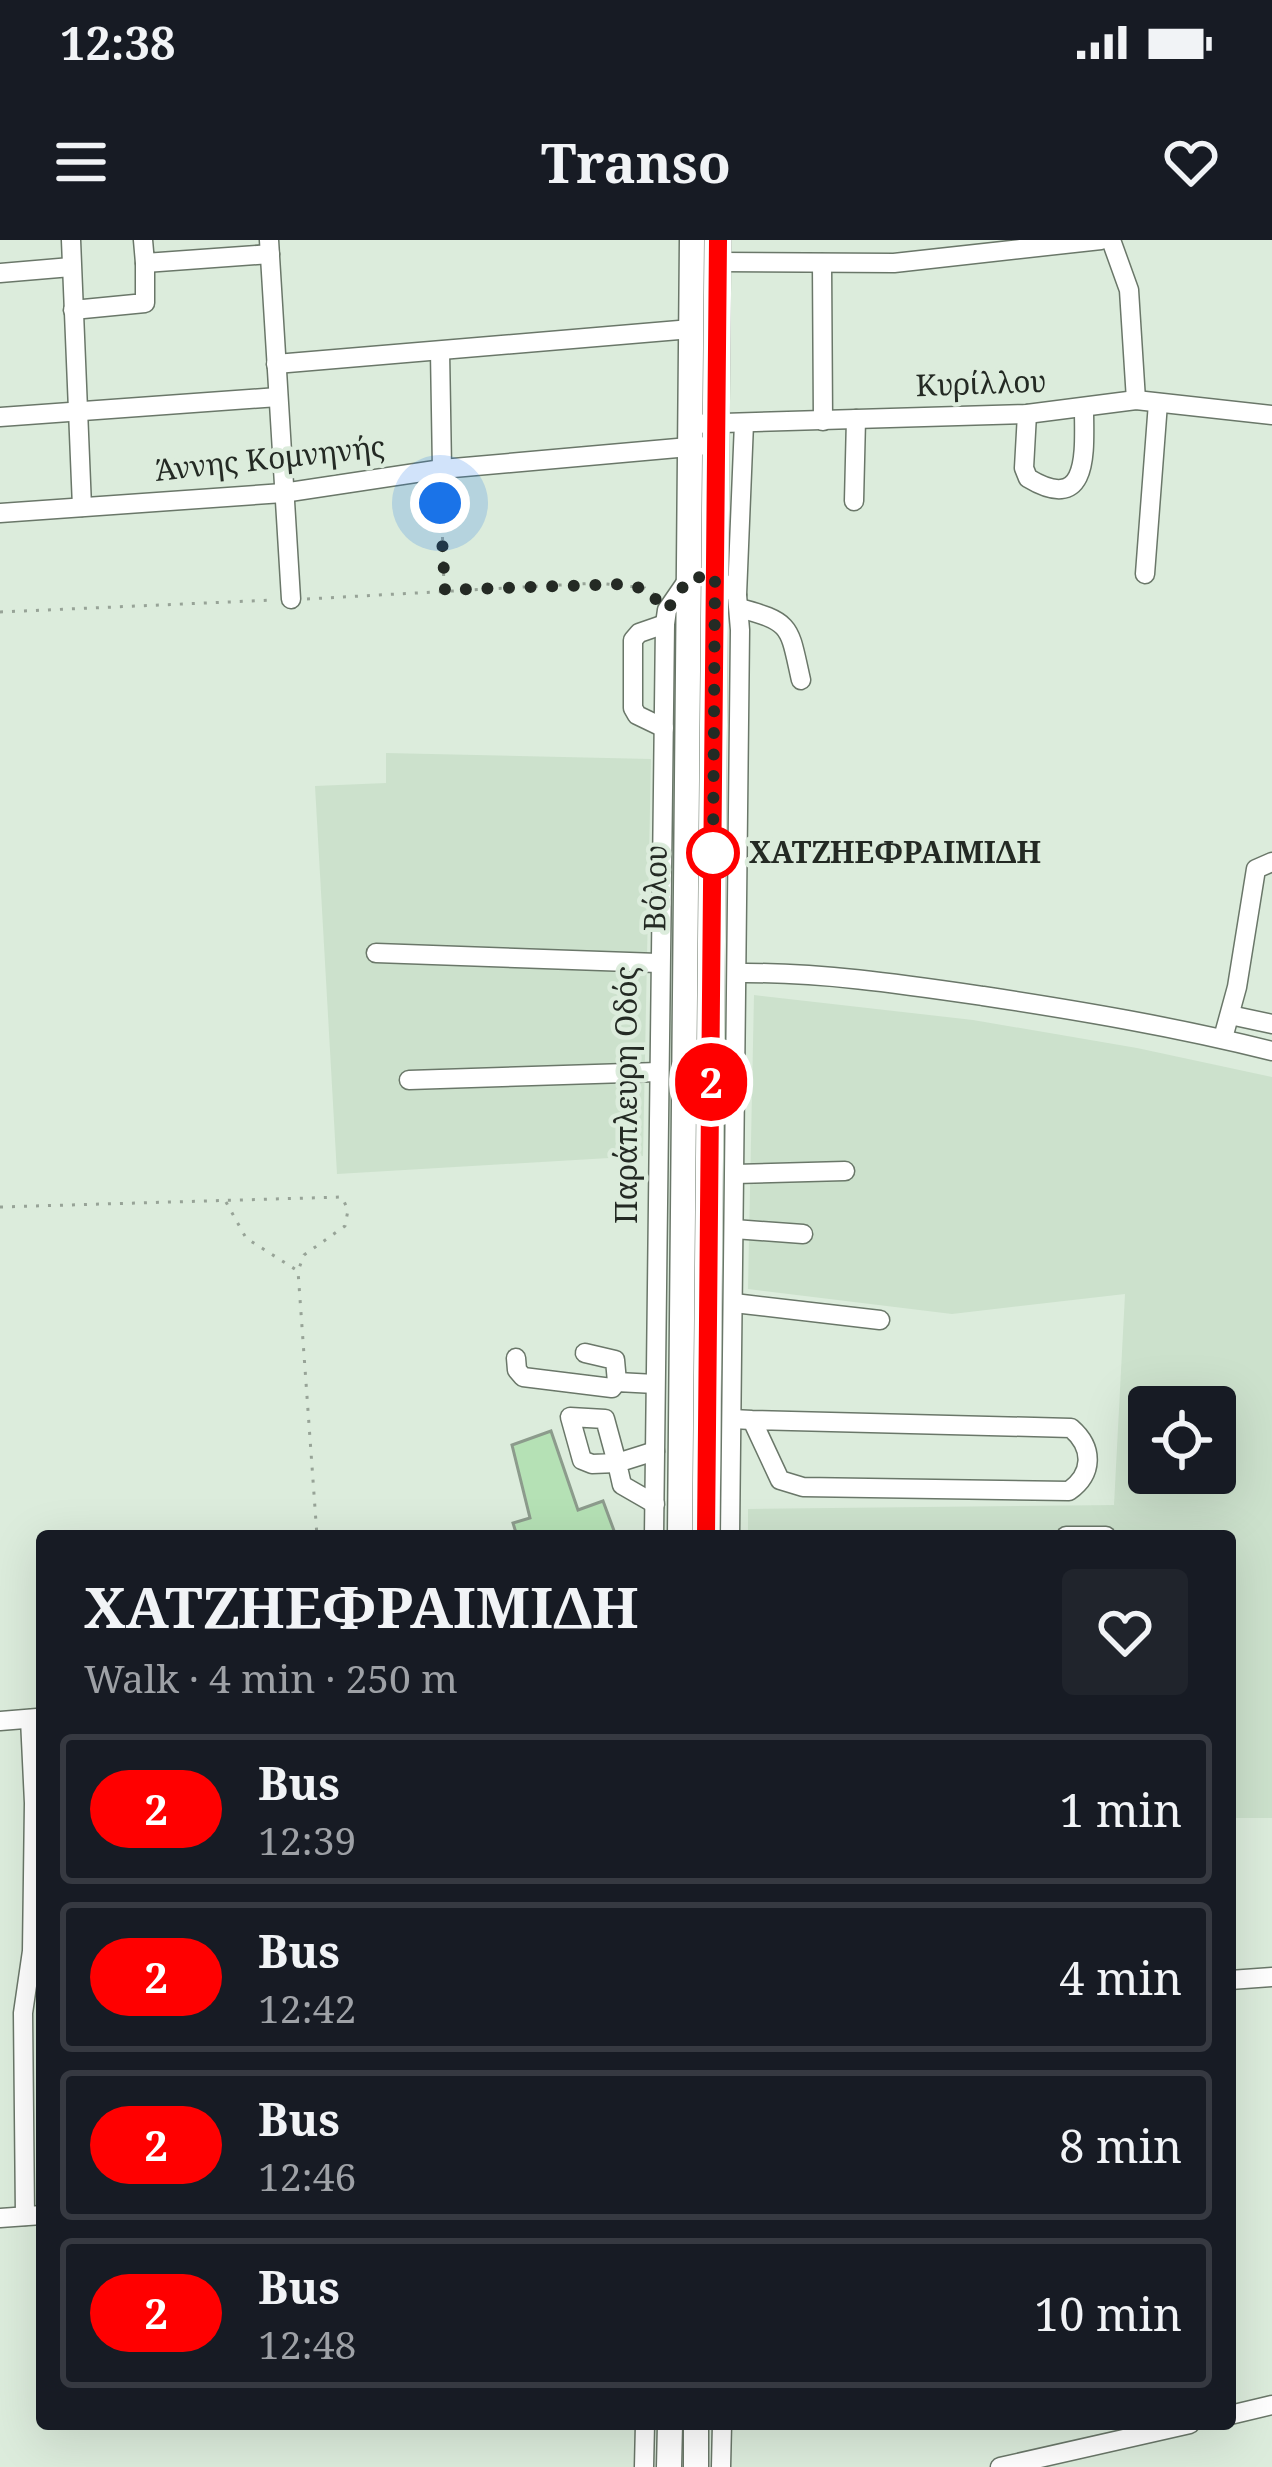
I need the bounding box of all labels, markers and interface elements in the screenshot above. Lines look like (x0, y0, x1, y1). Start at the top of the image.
text: 12:38 (60, 12, 175, 73)
text: Transo (541, 125, 731, 199)
icon: menu (48, 129, 114, 195)
icon: heart (1158, 129, 1224, 195)
street label: Κυρίλλου (915, 360, 1047, 405)
street label: Άννης Κομνηνής (153, 425, 387, 490)
your location (410, 473, 470, 533)
marker: ΧΑΤΖΗΕΦΡΑΙΜΙΔΗ (688, 828, 738, 878)
place label: ΧΑΤΖΗΕΦΡΑΙΜΙΔΗ (749, 831, 1041, 872)
street label: Βόλου (633, 844, 676, 932)
street label: Παράπλευρη Οδός (605, 966, 646, 1224)
line badge: 2 (672, 1043, 750, 1121)
text: 2 (699, 1053, 723, 1110)
map controls (1128, 1386, 1236, 1494)
button: locate (1128, 1386, 1236, 1494)
text: ΧΑΤΖΗΕΦΡΑΙΜΙΔΗ (84, 1567, 639, 1645)
button: heart (1062, 1569, 1188, 1695)
text: Walk · 4 min · 250 m (84, 1651, 458, 1704)
text: Bus (258, 1752, 340, 1813)
text: 1 min (1059, 1779, 1182, 1840)
text: 2 (144, 1780, 168, 1837)
text: 12:39 (258, 1813, 356, 1866)
text: Bus (258, 1920, 340, 1981)
text: 4 min (1059, 1947, 1182, 2008)
text: 2 (144, 1948, 168, 2005)
text: 12:42 (258, 1981, 356, 2034)
text: Bus (258, 2088, 340, 2149)
text: 8 min (1059, 2115, 1182, 2176)
text: 2 (144, 2116, 168, 2173)
text: 12:46 (258, 2149, 356, 2202)
text: Bus (258, 2256, 340, 2317)
text: 10 min (1034, 2283, 1182, 2344)
text: 2 (144, 2284, 168, 2341)
text: 12:48 (258, 2317, 356, 2370)

